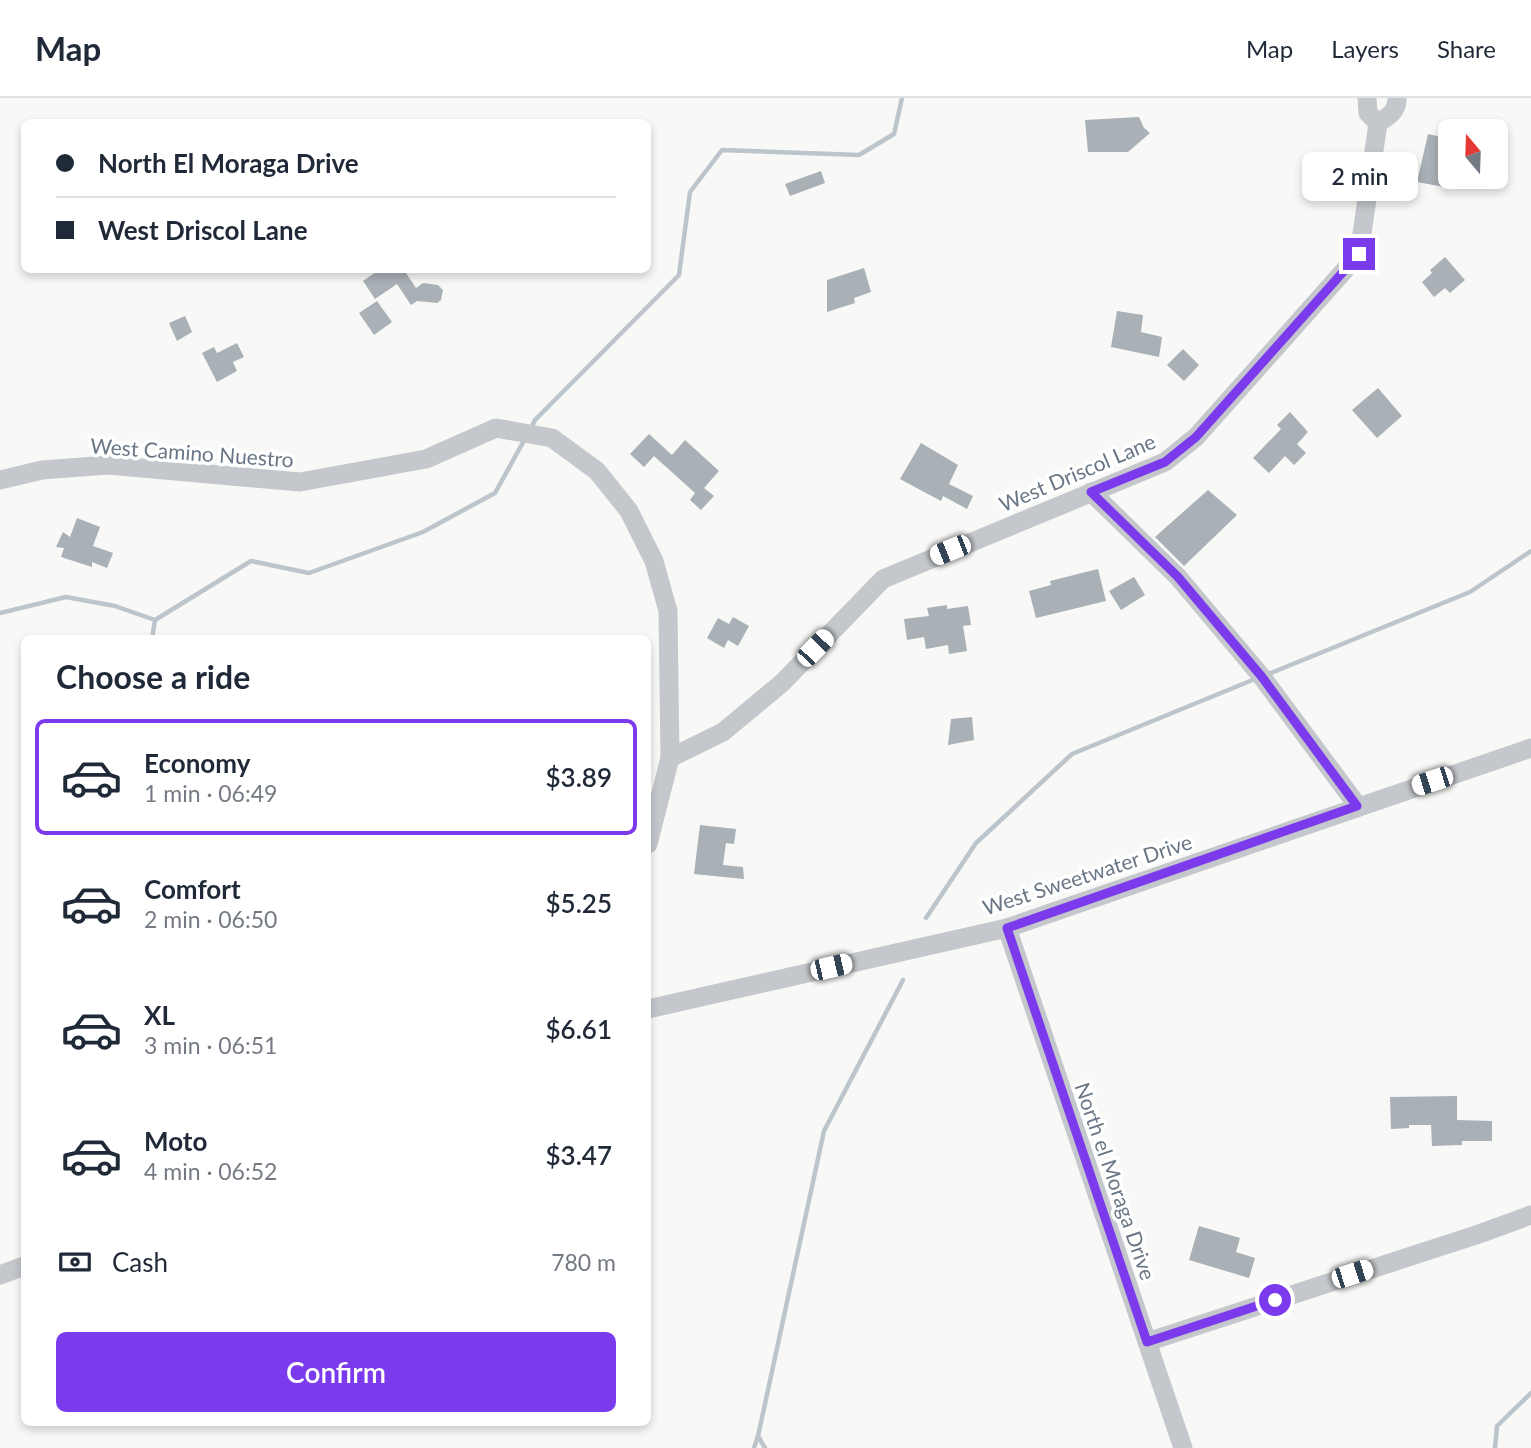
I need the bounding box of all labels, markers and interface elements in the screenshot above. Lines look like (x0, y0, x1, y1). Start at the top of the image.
text: Map (35, 28, 101, 68)
text: Map (1246, 34, 1293, 63)
text: Layers (1331, 34, 1399, 63)
text: Share (1437, 34, 1496, 63)
north arrow (1438, 119, 1508, 189)
map controls (1438, 119, 1508, 189)
text: North El Moraga Drive (98, 147, 359, 179)
callout: 2 min (1301, 152, 1417, 202)
text: 2 min (1332, 162, 1388, 190)
text: West Driscol Lane (98, 214, 308, 246)
route end (1343, 238, 1375, 270)
street label: West Driscol Lane (995, 428, 1159, 516)
street label: West Camino Nuestro (89, 432, 295, 472)
car (927, 532, 974, 568)
car (793, 626, 838, 670)
text: Choose a ride (56, 657, 250, 696)
icon: car (60, 746, 123, 809)
text: Economy (144, 747, 250, 779)
text: $3.89 (546, 761, 612, 793)
car (1409, 765, 1456, 797)
text: 1 min · 06:49 (144, 779, 277, 807)
street label: West Sweetwater Drive (979, 828, 1195, 920)
icon: car (60, 872, 123, 935)
text: Comfort (144, 873, 241, 905)
text: $5.25 (546, 887, 612, 919)
text: 2 min · 06:50 (144, 905, 277, 933)
car (809, 952, 854, 982)
icon: car (60, 998, 123, 1061)
text: XL (144, 999, 175, 1031)
text: $6.61 (546, 1013, 612, 1045)
text: 3 min · 06:51 (144, 1031, 277, 1059)
street label: North el Moraga Drive (1070, 1079, 1162, 1283)
icon: car (60, 1124, 123, 1187)
text: Moto (144, 1125, 207, 1157)
text: $3.47 (546, 1139, 612, 1171)
text: 4 min · 06:52 (144, 1157, 277, 1185)
icon: cash (56, 1243, 94, 1281)
text: Cash (112, 1246, 168, 1278)
text: 780 m (551, 1248, 616, 1276)
car (1329, 1258, 1376, 1290)
route start (1259, 1284, 1291, 1316)
button: Confirm (56, 1332, 616, 1412)

